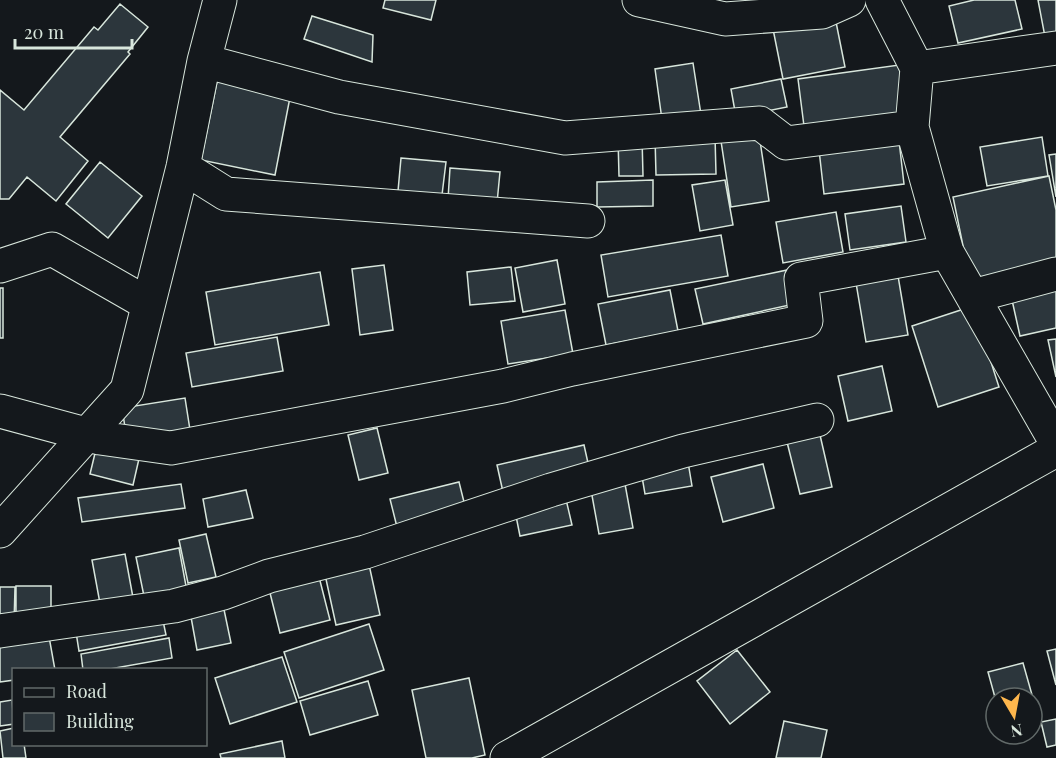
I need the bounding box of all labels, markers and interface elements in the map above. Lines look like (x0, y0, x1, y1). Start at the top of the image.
scale bar (15, 12, 132, 50)
text: 20 m (24, 20, 64, 44)
legend (12, 668, 207, 746)
text: Road (66, 679, 107, 703)
north arrow (984, 686, 1044, 746)
text: Building (66, 709, 134, 733)
text: N (1009, 720, 1024, 743)

